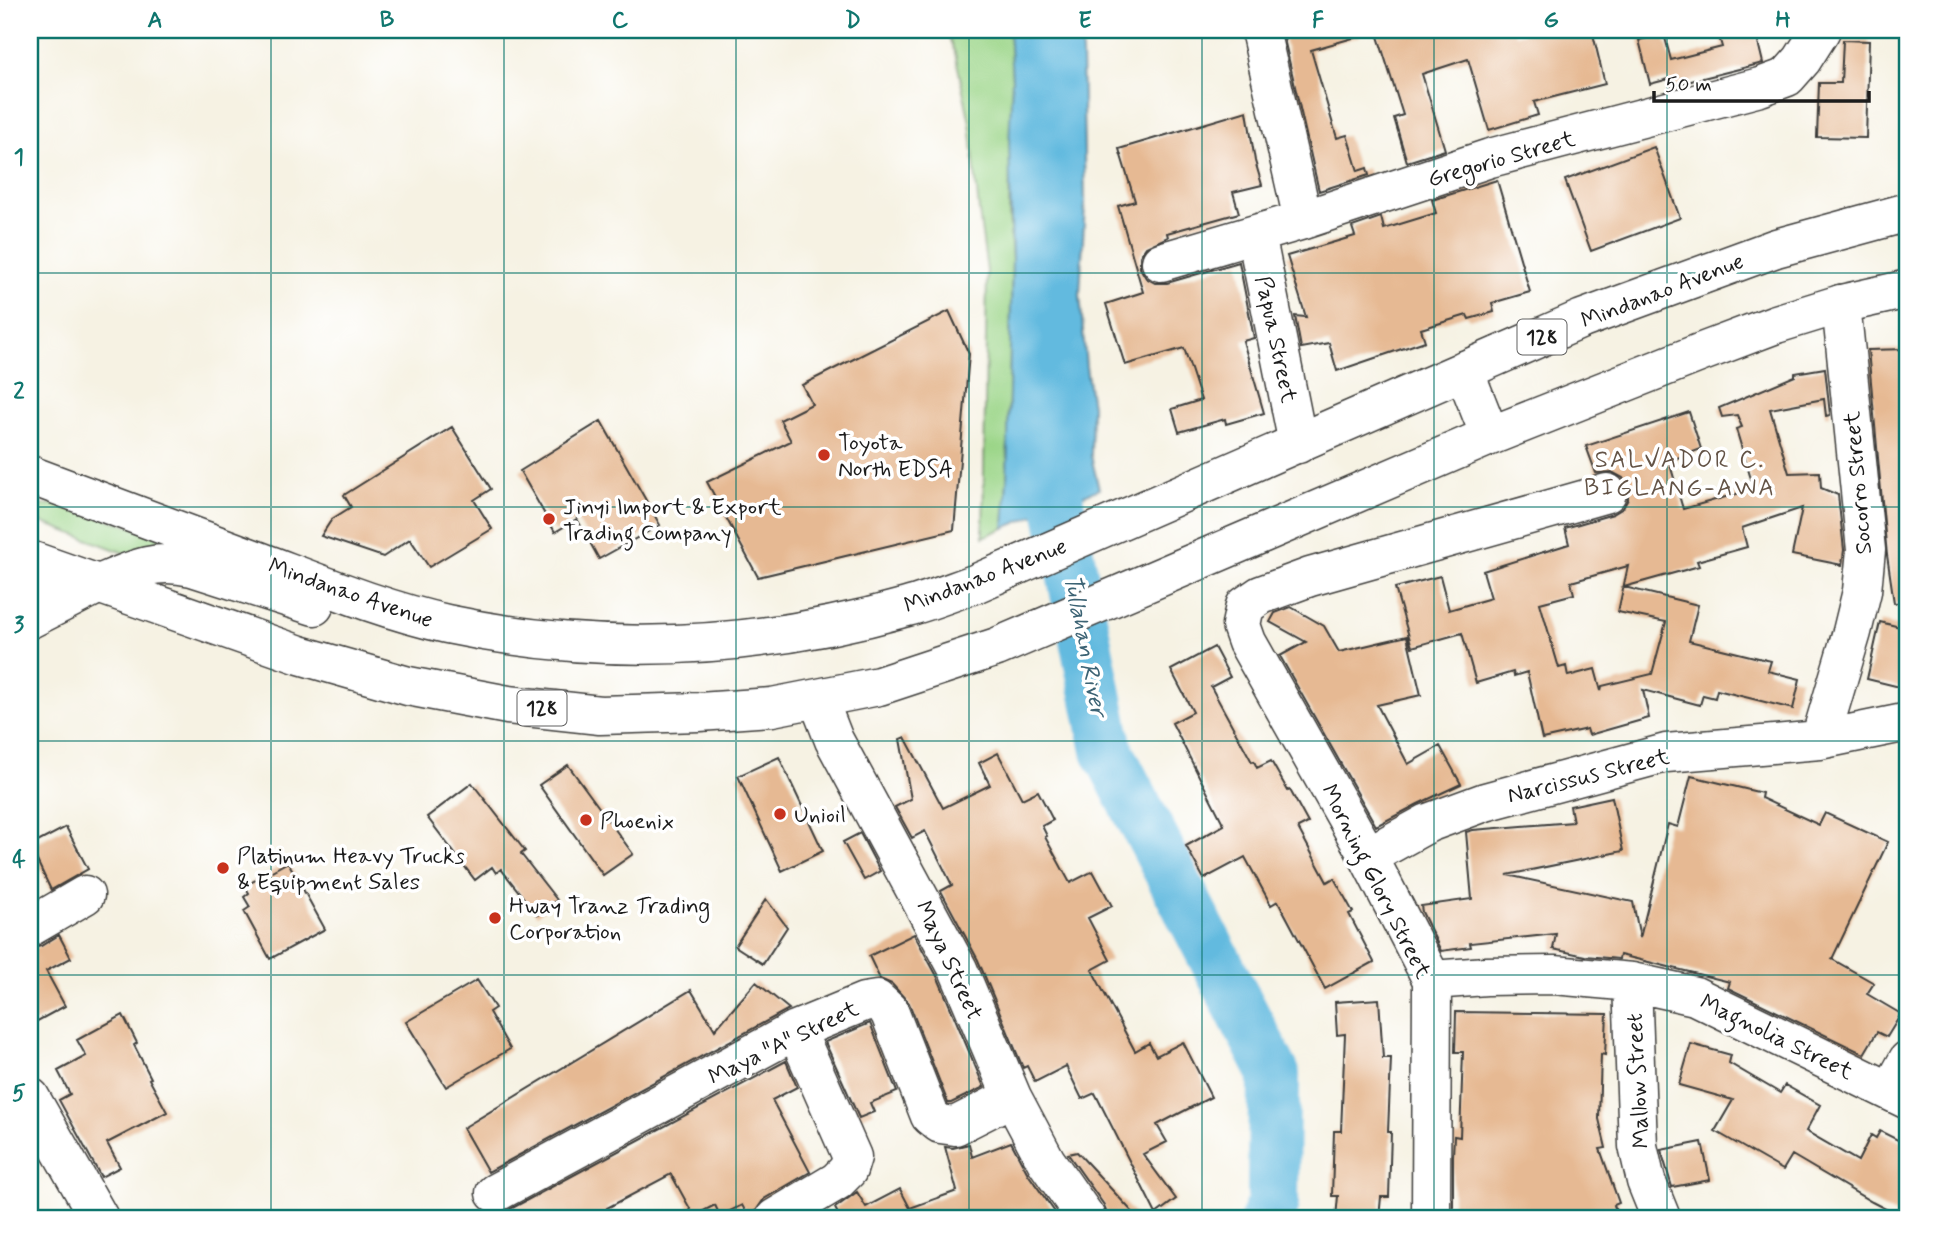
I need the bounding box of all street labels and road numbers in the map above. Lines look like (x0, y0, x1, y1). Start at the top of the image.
street label: Gregorio Street (1424, 124, 1580, 197)
street label: Mindanao Avenue (1577, 247, 1748, 337)
street label: Papua Street (1247, 273, 1303, 406)
road number: 128 (1518, 320, 1566, 354)
street label: Socorro Street (1838, 409, 1880, 556)
street label: Mindanao Avenue (900, 532, 1071, 622)
street label: Mindanao Avenue (264, 552, 437, 636)
road number: 128 (518, 690, 566, 726)
street label: Narcissus Street (1504, 742, 1673, 812)
street label: Morning Glory Street (1311, 780, 1437, 986)
street label: Maya Street (908, 896, 989, 1025)
street label: Magnolia Street (1694, 988, 1858, 1090)
street label: Maya "A" Street (704, 994, 864, 1093)
street label: Mallow Street (1620, 1012, 1658, 1149)

